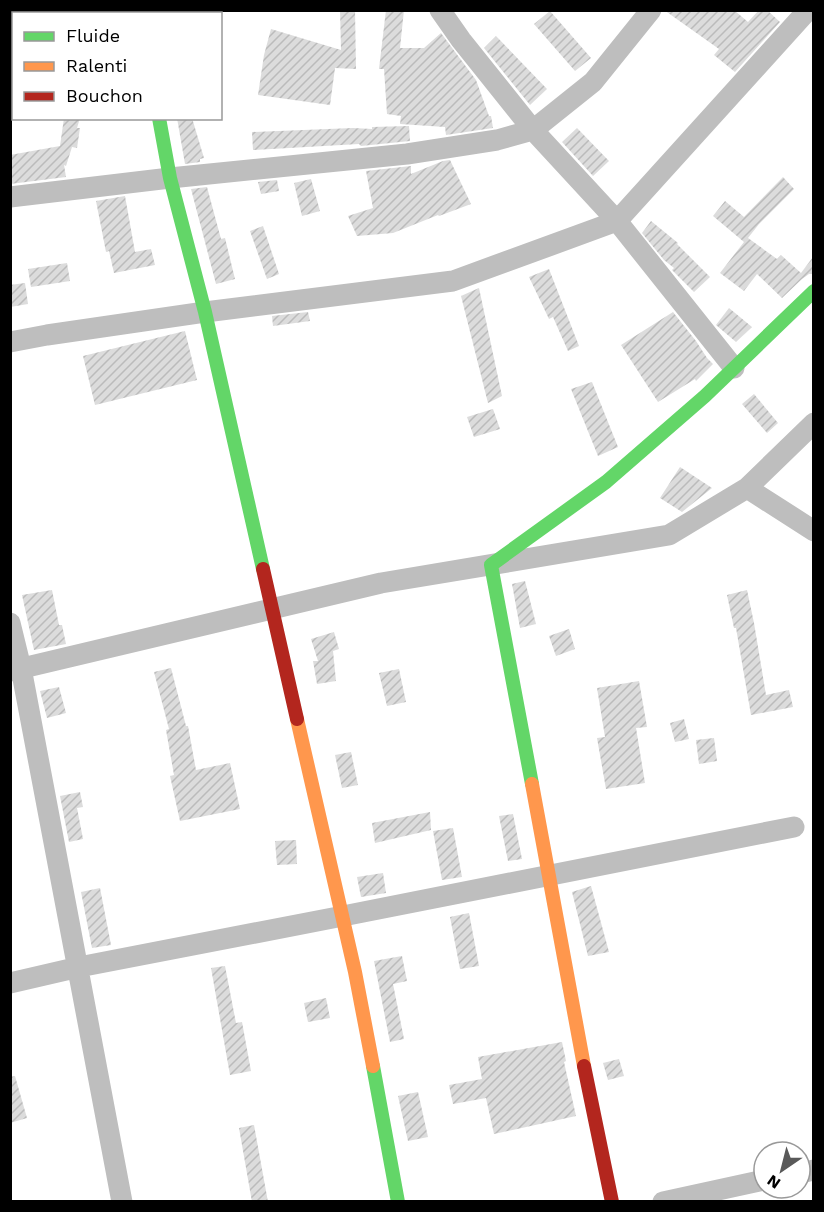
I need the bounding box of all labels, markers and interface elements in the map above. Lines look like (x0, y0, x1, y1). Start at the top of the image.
legend (12, 12, 222, 120)
text: Fluide (66, 25, 120, 46)
text: Ralenti (66, 55, 127, 76)
text: Bouchon (66, 85, 143, 106)
north arrow (752, 1140, 812, 1200)
text: N (763, 1171, 784, 1193)

